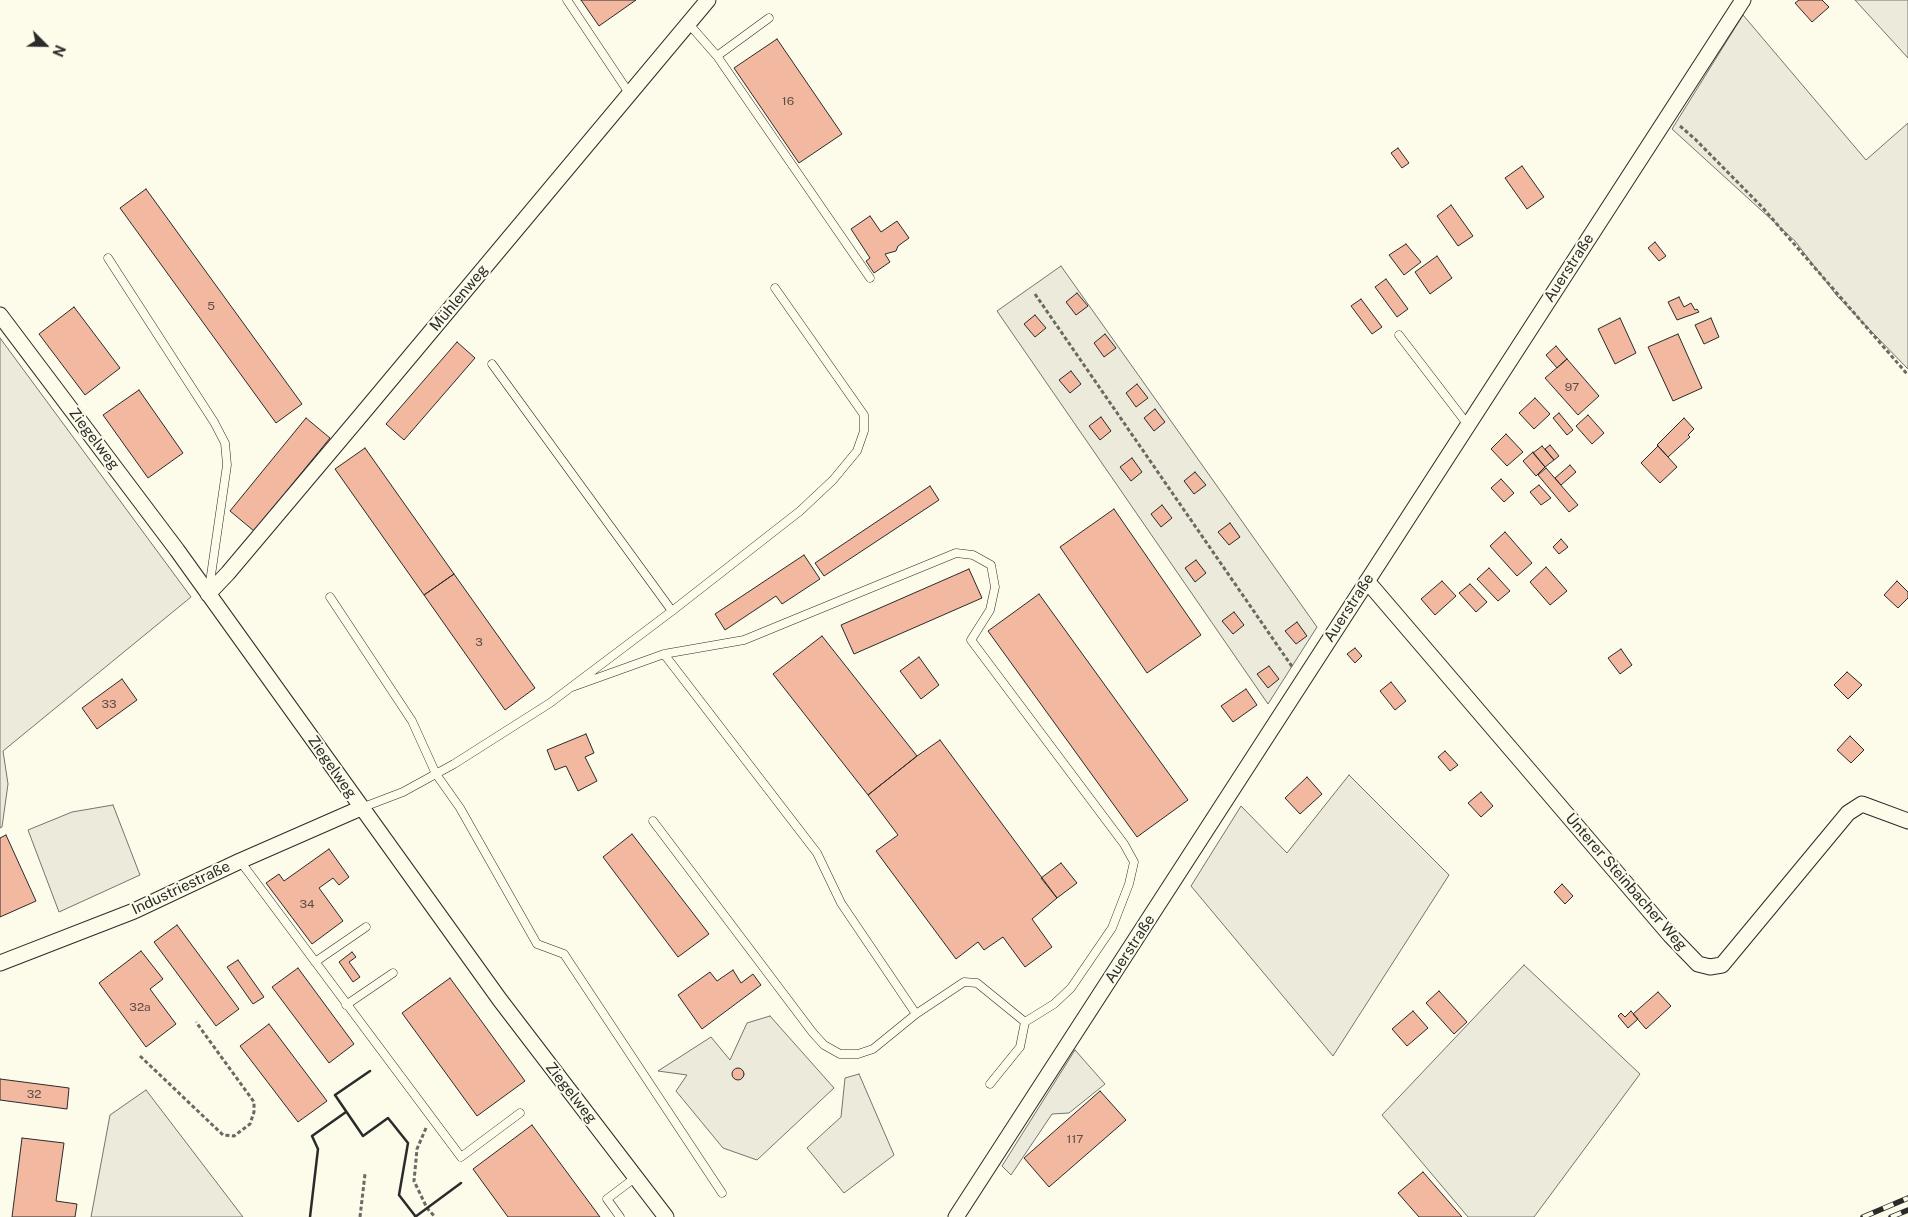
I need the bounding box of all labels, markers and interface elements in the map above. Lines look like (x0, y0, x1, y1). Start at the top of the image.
north arrow (20, 20, 70, 70)
text: N (49, 43, 68, 59)
house number: 16 (782, 94, 794, 108)
street label: Auerstraße (1540, 230, 1598, 306)
street label: Mühlenweg (426, 261, 492, 335)
house number: 5 (207, 299, 215, 313)
house number: 97 (1565, 380, 1579, 394)
street label: Ziegelweg (65, 405, 123, 473)
street label: Auerstraße (1320, 570, 1378, 646)
house number: 3 (475, 635, 483, 649)
house number: 33 (101, 697, 117, 711)
street label: Ziegelweg (304, 732, 360, 802)
street label: Unterer Steinbacher Weg (1561, 810, 1691, 954)
street label: Industriestraße (129, 857, 233, 919)
house number: 34 (299, 897, 315, 911)
street label: Auerstraße (1101, 911, 1159, 987)
house number: 32a (129, 1000, 151, 1014)
street label: Ziegelweg (542, 1059, 600, 1127)
house number: 32 (27, 1087, 41, 1101)
house number: 117 (1067, 1132, 1083, 1146)

